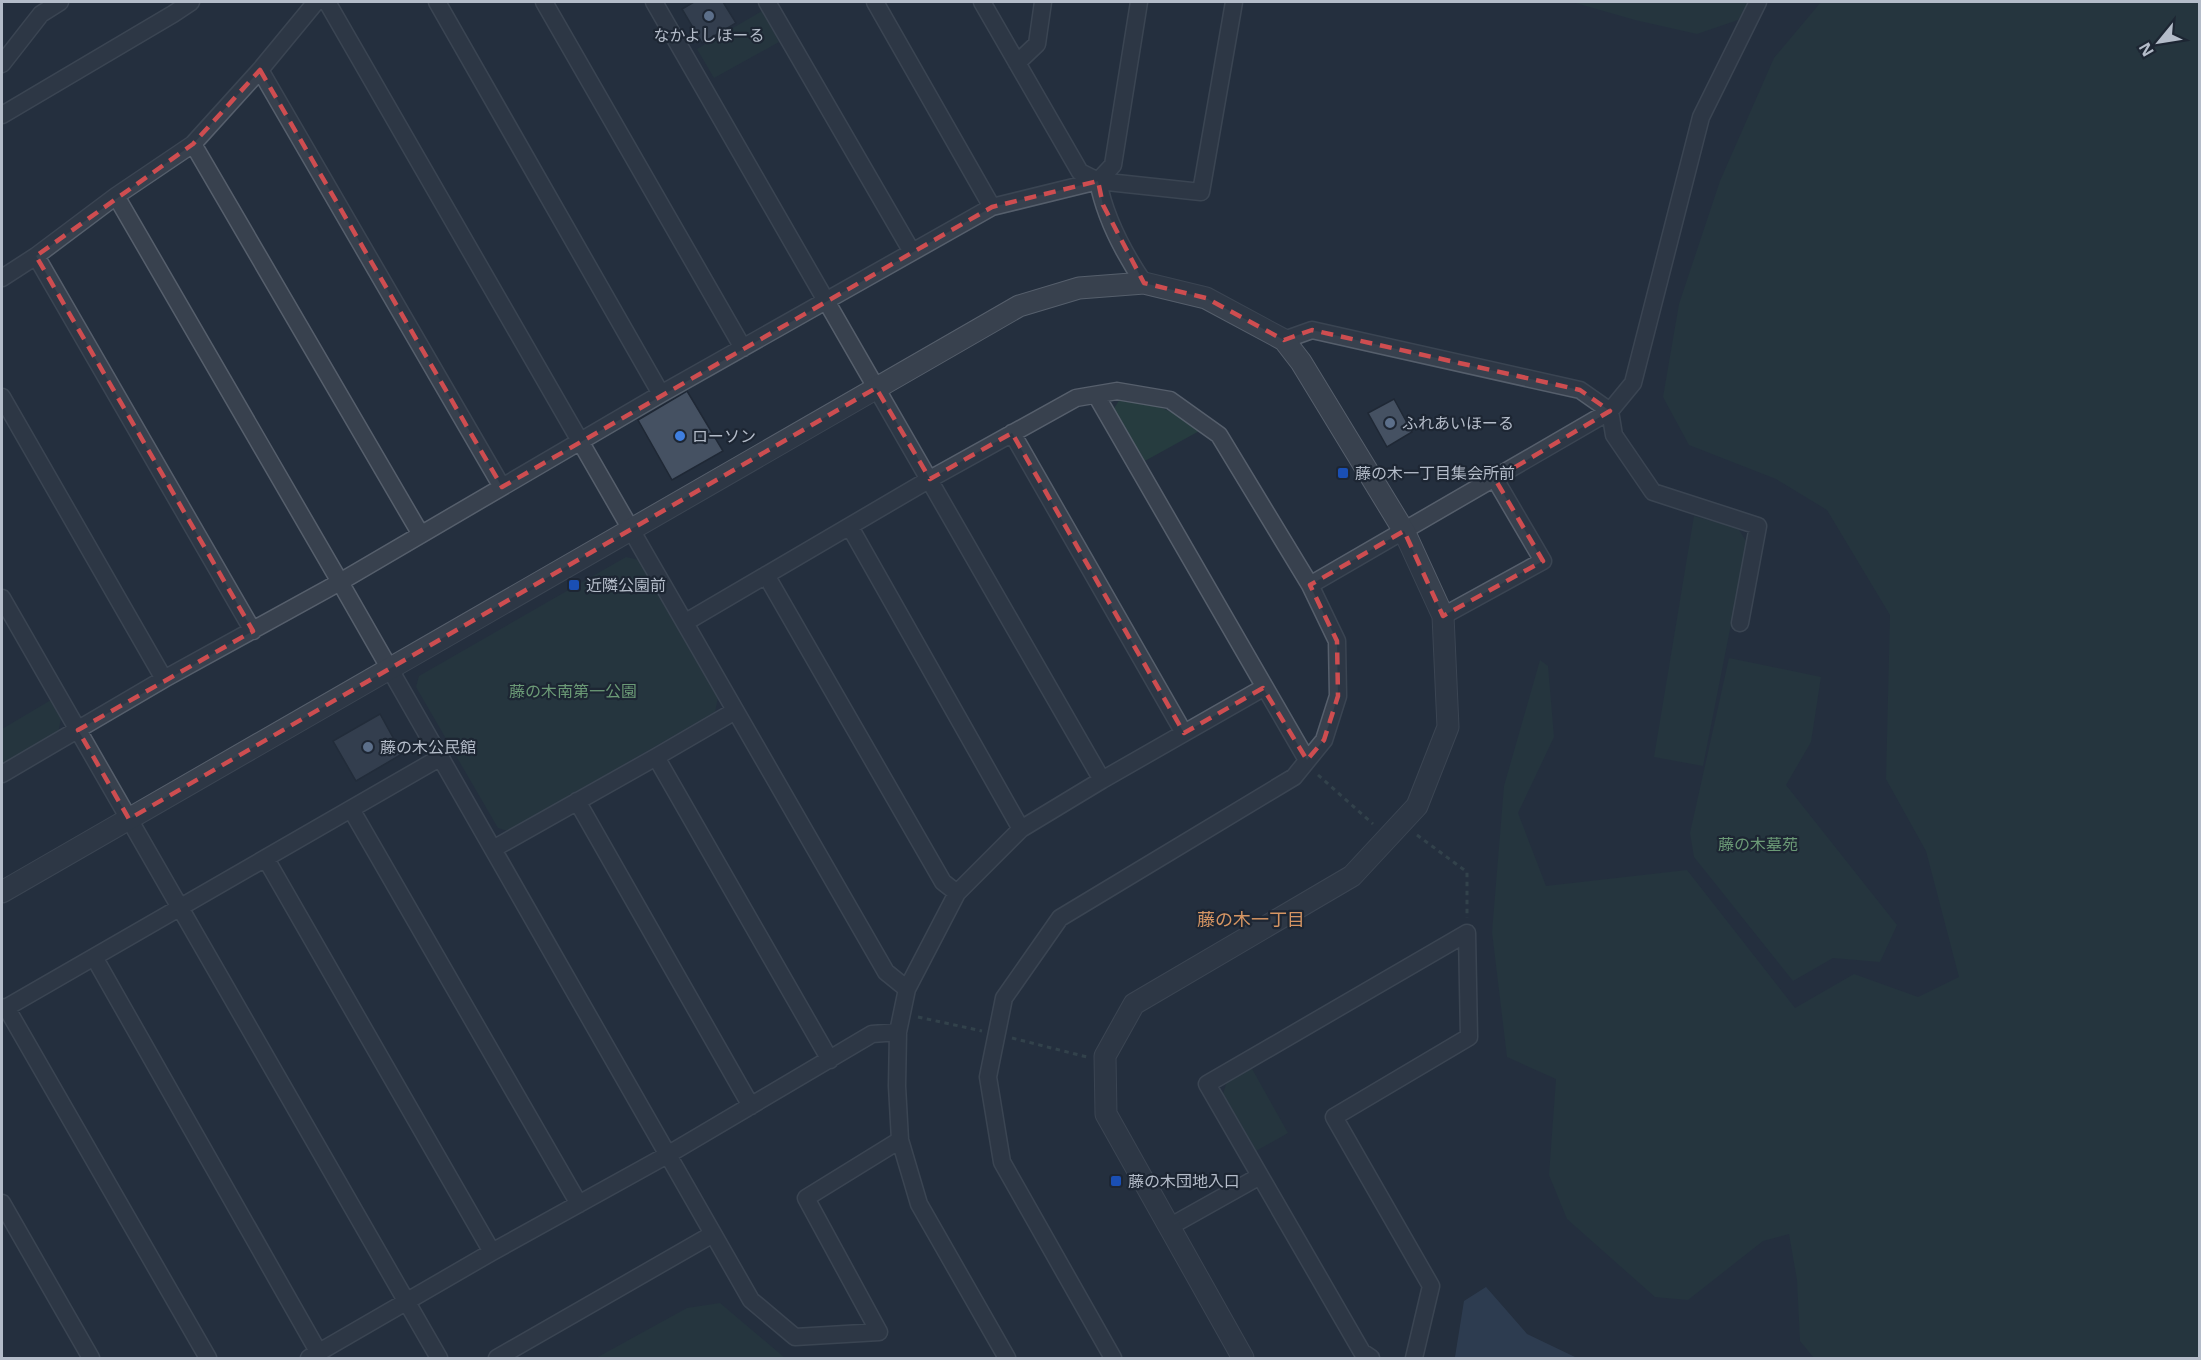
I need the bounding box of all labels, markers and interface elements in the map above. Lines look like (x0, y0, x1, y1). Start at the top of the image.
marker: なかよしほーる (702, 9, 716, 23)
north arrow (2129, 12, 2189, 72)
place label: なかよしほーる (653, 24, 765, 46)
text: N (2133, 38, 2159, 61)
place label: ふれあいほーる (1402, 412, 1514, 434)
marker: ふれあいほーる (1383, 416, 1397, 430)
place label: ローソン (692, 425, 756, 447)
marker: ローソン (673, 429, 687, 443)
place label: 藤の木一丁目集会所前 (1355, 462, 1515, 484)
marker: 藤の木一丁目集会所前 (1336, 466, 1350, 480)
place label: 近隣公園前 (586, 574, 666, 596)
marker: 近隣公園前 (567, 578, 581, 592)
park label: 藤の木南第一公園 (509, 680, 637, 702)
place label: 藤の木公民館 (380, 736, 476, 758)
marker: 藤の木公民館 (361, 740, 375, 754)
park label: 藤の木墓苑 (1718, 833, 1798, 855)
district label: 藤の木一丁目 (1197, 907, 1305, 931)
place label: 藤の木団地入口 (1128, 1170, 1240, 1192)
marker: 藤の木団地入口 (1109, 1174, 1123, 1188)

